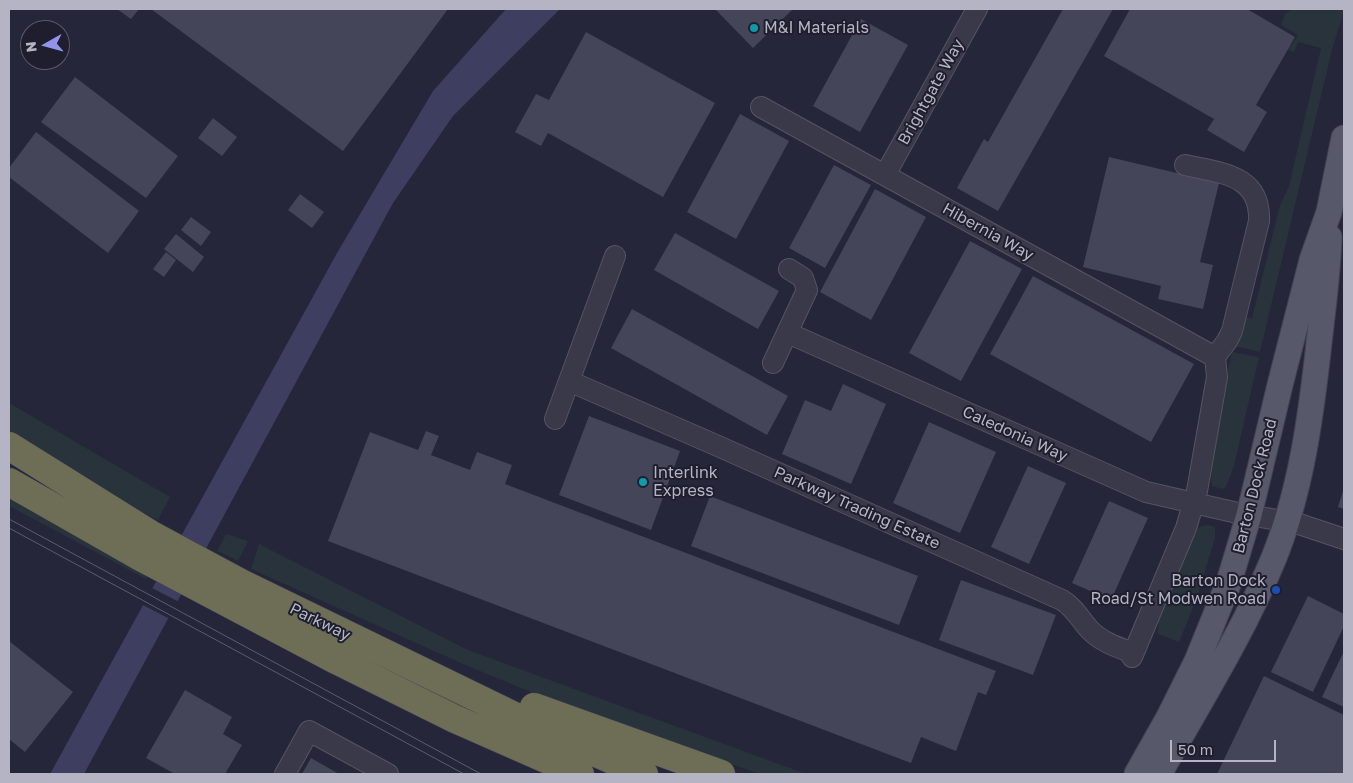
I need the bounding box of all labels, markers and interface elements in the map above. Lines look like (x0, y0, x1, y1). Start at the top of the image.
place label: M&I Materials (764, 18, 869, 38)
north arrow (20, 20, 70, 70)
marker: M&I Materials (748, 22, 760, 34)
street label: Brightgate Way (894, 36, 968, 148)
text: N (22, 40, 40, 53)
street label: Hibernia Way (939, 199, 1037, 265)
street label: Caledonia Way (959, 402, 1071, 466)
street label: Barton Dock Road (1229, 417, 1281, 555)
place label: Interlink Express (653, 463, 718, 501)
street label: Parkway Trading Estate (771, 463, 943, 553)
marker: Interlink Express (637, 476, 649, 488)
place label: Barton Dock Road/St Modwen Road (1090, 571, 1266, 609)
marker: Barton Dock Road/St Modwen Road (1270, 584, 1282, 596)
street label: Parkway (287, 599, 353, 645)
scale bar (1173, 730, 1279, 762)
text: 50 m (1178, 740, 1213, 758)

